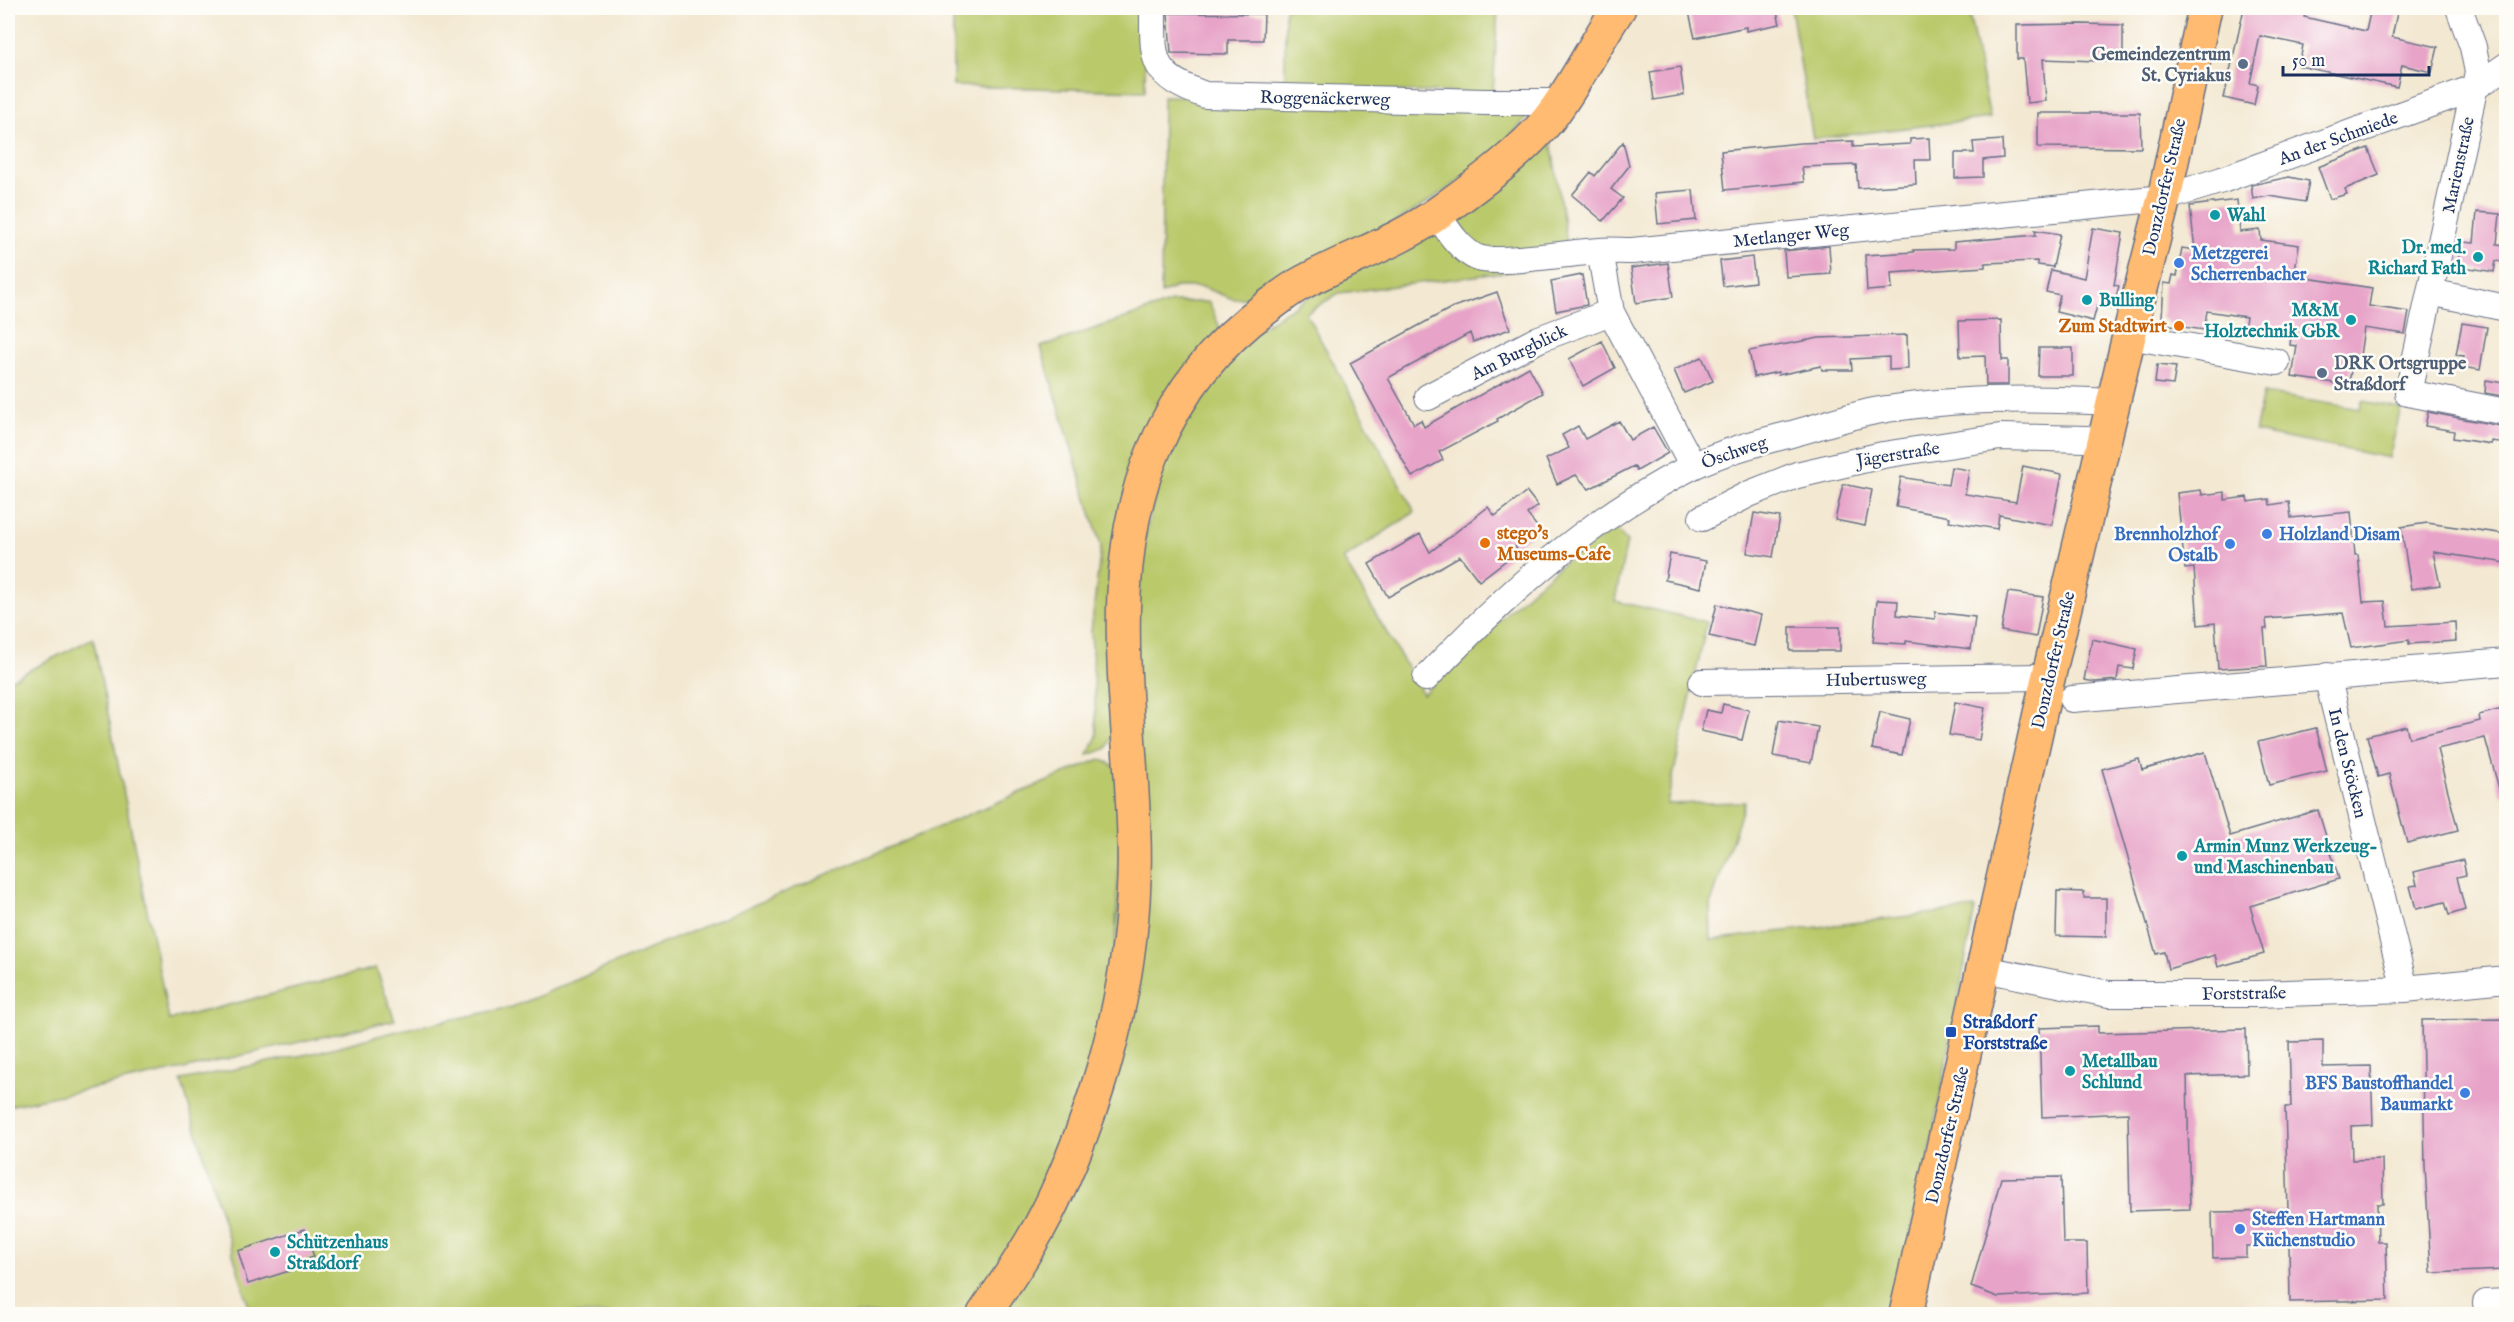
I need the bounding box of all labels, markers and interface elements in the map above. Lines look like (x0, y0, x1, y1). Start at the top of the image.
scale bar (2283, 39, 2428, 77)
place label: Gemeindezentrum St. Cyriakus (2092, 44, 2232, 88)
text: 50 m (2292, 50, 2325, 73)
marker: Gemeindezentrum St. Cyriakus (2236, 57, 2250, 71)
street label: Roggenäckerweg (1260, 87, 1391, 112)
street label: An der Schmiede (2275, 107, 2401, 172)
street label: Marienstraße (2438, 115, 2481, 216)
street label: Donzdorfer Straße (2138, 116, 2192, 258)
place label: Wahl (2226, 205, 2266, 228)
marker: Wahl (2208, 208, 2222, 222)
street label: Metlanger Weg (1732, 219, 1850, 254)
place label: Dr. med. Richard Fath (2368, 237, 2466, 281)
place label: Metzgerei Scherrenbacher (2191, 243, 2307, 287)
marker: Dr. med. Richard Fath (2471, 250, 2485, 264)
marker: Metzgerei Scherrenbacher (2172, 256, 2186, 270)
place label: Bulling (2099, 290, 2156, 313)
marker: Bulling (2080, 293, 2094, 307)
place label: M&M Holztechnik GbR (2204, 300, 2340, 344)
marker: M&M Holztechnik GbR (2344, 313, 2358, 327)
place label: Zum Stadtwirt (2059, 316, 2168, 339)
marker: Zum Stadtwirt (2172, 319, 2186, 333)
street label: Am Burgblick (1467, 320, 1572, 387)
place label: DRK Ortsgruppe Straßdorf (2334, 353, 2467, 397)
marker: DRK Ortsgruppe Straßdorf (2315, 366, 2329, 380)
street label: Öschweg (1698, 430, 1771, 475)
street label: Jägerstraße (1853, 438, 1941, 474)
place label: stego's Museums-Cafe (1497, 523, 1612, 567)
place label: Brennholzhof Ostalb (2114, 524, 2221, 568)
place label: Holzland Disam (2279, 524, 2400, 547)
marker: Holzland Disam (2260, 527, 2274, 541)
marker: stego's Museums-Cafe (1478, 536, 1492, 550)
marker: Brennholzhof Ostalb (2223, 537, 2237, 551)
street label: Donzdorfer Straße (2027, 589, 2081, 731)
street label: Hubertusweg (1825, 668, 1927, 693)
street label: In den Stöcken (2322, 706, 2371, 821)
place label: Armin Munz Werkzeug- und Maschinenbau (2193, 836, 2378, 880)
marker: Armin Munz Werkzeug- und Maschinenbau (2175, 849, 2189, 863)
street label: Forststraße (2202, 982, 2286, 1007)
place label: Straßdorf Forststraße (1963, 1012, 2048, 1056)
marker: Straßdorf Forststraße (1944, 1025, 1958, 1039)
place label: Metallbau Schlund (2082, 1051, 2158, 1095)
street label: Donzdorfer Straße (1921, 1064, 1975, 1206)
marker: Metallbau Schlund (2063, 1064, 2077, 1078)
place label: BFS Baustoffhandel Baumarkt (2305, 1073, 2454, 1117)
marker: BFS Baustoffhandel Baumarkt (2458, 1086, 2472, 1100)
place label: Steffen Hartmann Küchenstudio (2252, 1209, 2385, 1253)
marker: Steffen Hartmann Küchenstudio (2233, 1222, 2247, 1236)
place label: Schützenhaus Straßdorf (287, 1232, 389, 1276)
marker: Schützenhaus Straßdorf (268, 1245, 282, 1259)

